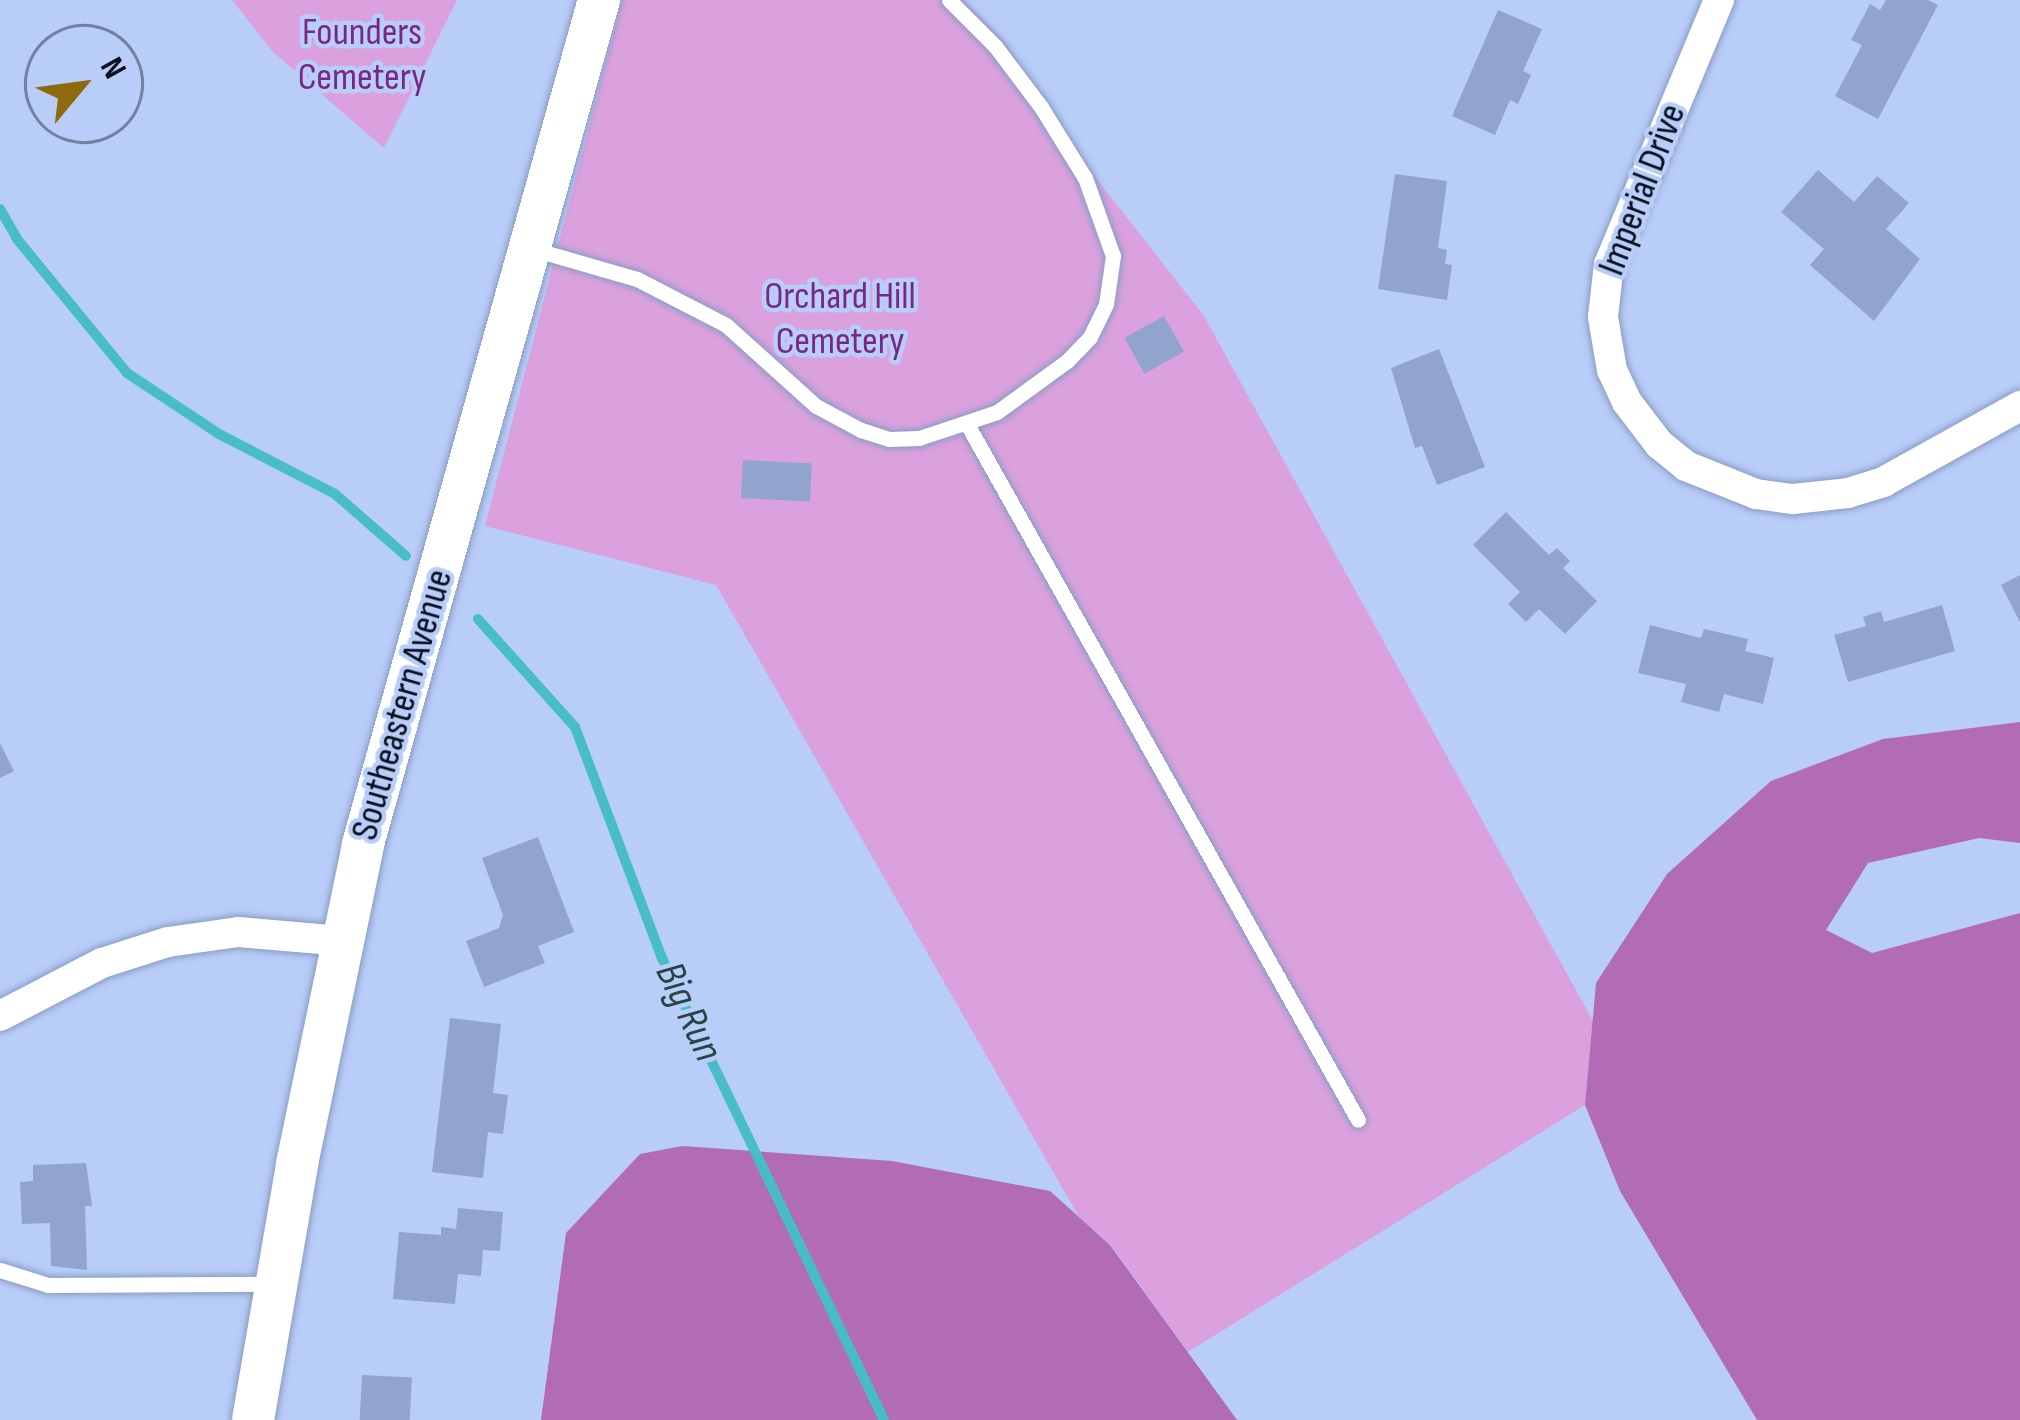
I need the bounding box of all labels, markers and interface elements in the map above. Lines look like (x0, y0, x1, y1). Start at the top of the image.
park label: Founders Cemetery (298, 11, 426, 102)
north arrow (24, 24, 144, 144)
text: N (91, 51, 135, 85)
street label: Imperial Drive (1589, 98, 1697, 282)
park label: Orchard Hill Cemetery (764, 275, 916, 366)
street label: Southeastern Avenue (342, 564, 464, 846)
water label: Big Run (643, 954, 733, 1070)

